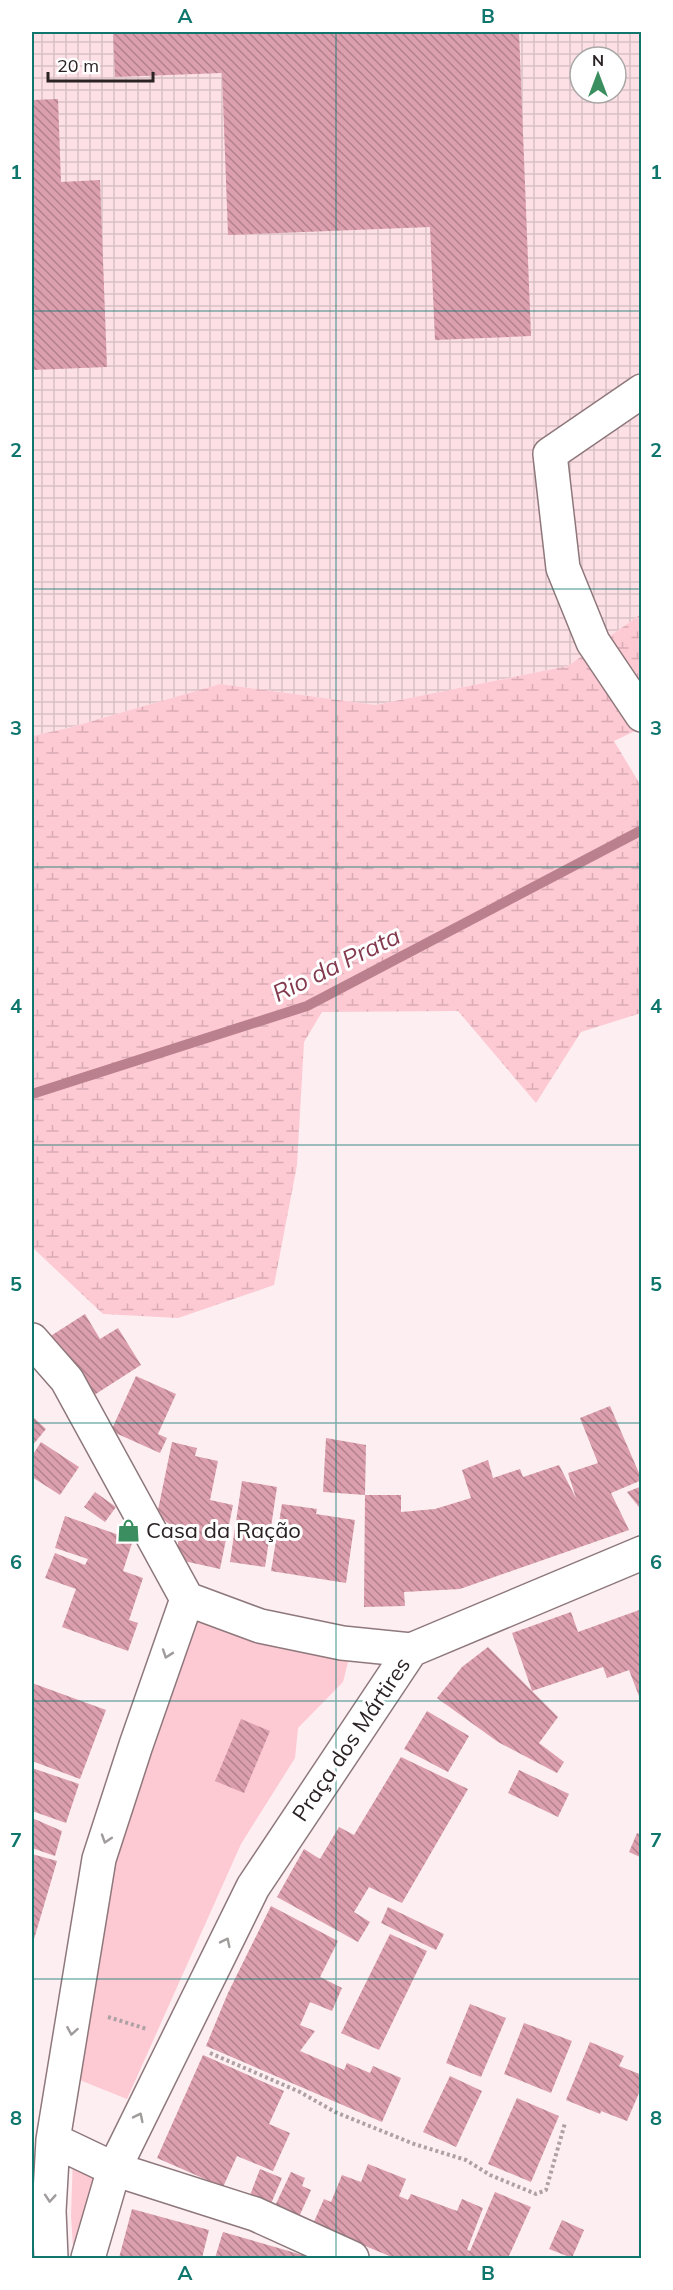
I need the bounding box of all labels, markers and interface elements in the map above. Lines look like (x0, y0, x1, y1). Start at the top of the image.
text: A (178, 3, 193, 28)
text: B (481, 3, 495, 28)
scale bar (48, 45, 153, 83)
north arrow (568, 45, 628, 105)
text: N (592, 50, 604, 70)
text: 20 m (57, 54, 99, 77)
text: 1 (10, 159, 22, 184)
text: 1 (650, 159, 662, 184)
text: 2 (10, 437, 22, 462)
text: 2 (650, 437, 662, 462)
text: 3 (10, 715, 22, 740)
text: 3 (650, 715, 662, 740)
water label: Rio da Prata (267, 920, 405, 1008)
text: 4 (10, 993, 22, 1018)
text: 4 (650, 993, 662, 1018)
text: 5 (10, 1271, 22, 1296)
text: 5 (650, 1271, 662, 1296)
place label: Casa da Ração (146, 1516, 301, 1544)
shop icon: Casa da Ração (115, 1517, 141, 1543)
text: 6 (10, 1549, 22, 1574)
text: 6 (650, 1549, 662, 1574)
one-way arrow (162, 1648, 175, 1659)
street label: Praça dos Mártires (286, 1652, 416, 1826)
text: 7 (10, 1827, 22, 1852)
text: 7 (650, 1827, 662, 1852)
one-way arrow (100, 1833, 113, 1844)
one-way arrow (218, 1937, 230, 1948)
one-way arrow (66, 2025, 79, 2035)
text: 8 (10, 2105, 22, 2130)
text: 8 (650, 2105, 662, 2130)
one-way arrow (132, 2112, 144, 2123)
one-way arrow (43, 2194, 56, 2203)
text: A (178, 2260, 193, 2285)
text: B (481, 2260, 495, 2285)

